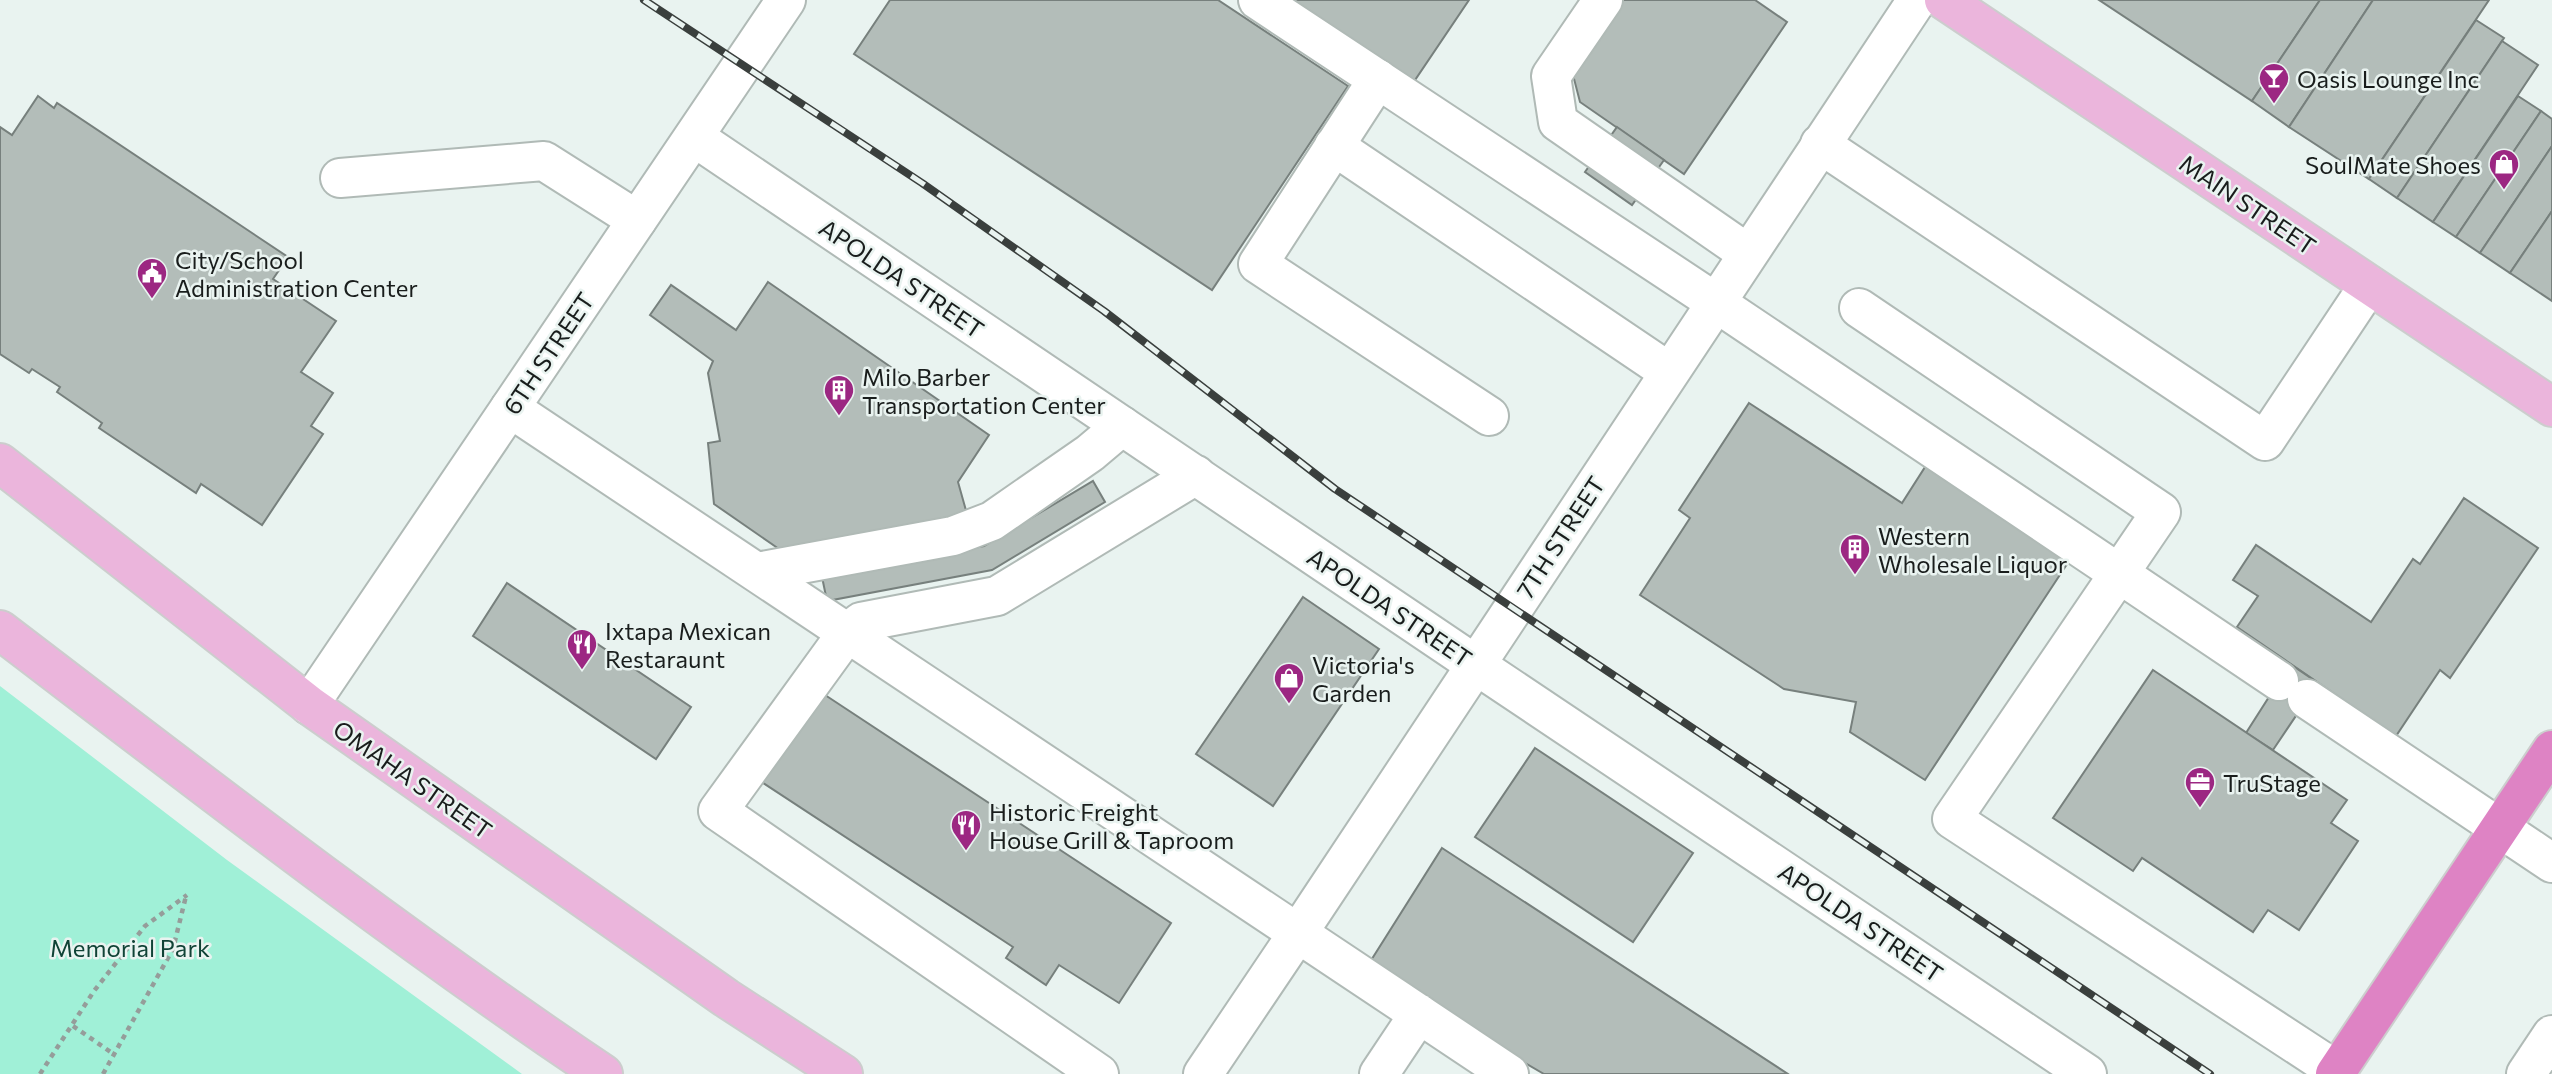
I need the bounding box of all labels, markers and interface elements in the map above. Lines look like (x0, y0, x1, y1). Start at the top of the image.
bar icon: Oasis Lounge Inc (2257, 61, 2291, 105)
place label: Oasis Lounge Inc (2297, 64, 2479, 93)
shop icon: SoulMate Shoes (2487, 147, 2521, 191)
street label: MAIN STREET (2174, 148, 2322, 260)
place label: SoulMate Shoes (2305, 150, 2481, 179)
street label: APOLDA STREET (814, 212, 990, 344)
place label: City/School Administration Center (175, 245, 418, 302)
public building icon: City/School Administration Center (135, 256, 169, 300)
street label: 6TH STREET (497, 287, 599, 419)
place label: Milo Barber Transportation Center (862, 362, 1106, 419)
building icon: Milo Barber Transportation Center (822, 373, 856, 417)
street label: 7TH STREET (1510, 471, 1610, 603)
place label: Western Wholesale Liquor (1878, 521, 2068, 578)
building icon: Western Wholesale Liquor (1838, 532, 1872, 576)
street label: APOLDA STREET (1302, 541, 1478, 673)
place label: Ixtapa Mexican Restaraunt (605, 616, 771, 673)
restaurant icon: Ixtapa Mexican Restaraunt (565, 627, 599, 671)
place label: Victoria's Garden (1312, 650, 1415, 707)
shop icon: Victoria's Garden (1272, 661, 1306, 705)
street label: OMAHA STREET (328, 714, 498, 844)
office icon: TruStage (2183, 765, 2217, 809)
place label: TruStage (2223, 768, 2321, 797)
place label: Historic Freight House Grill & Taproom (989, 797, 1234, 854)
restaurant icon: Historic Freight House Grill & Taproom (949, 808, 983, 852)
street label: APOLDA STREET (1773, 856, 1949, 988)
park label: Memorial Park (50, 933, 210, 962)

